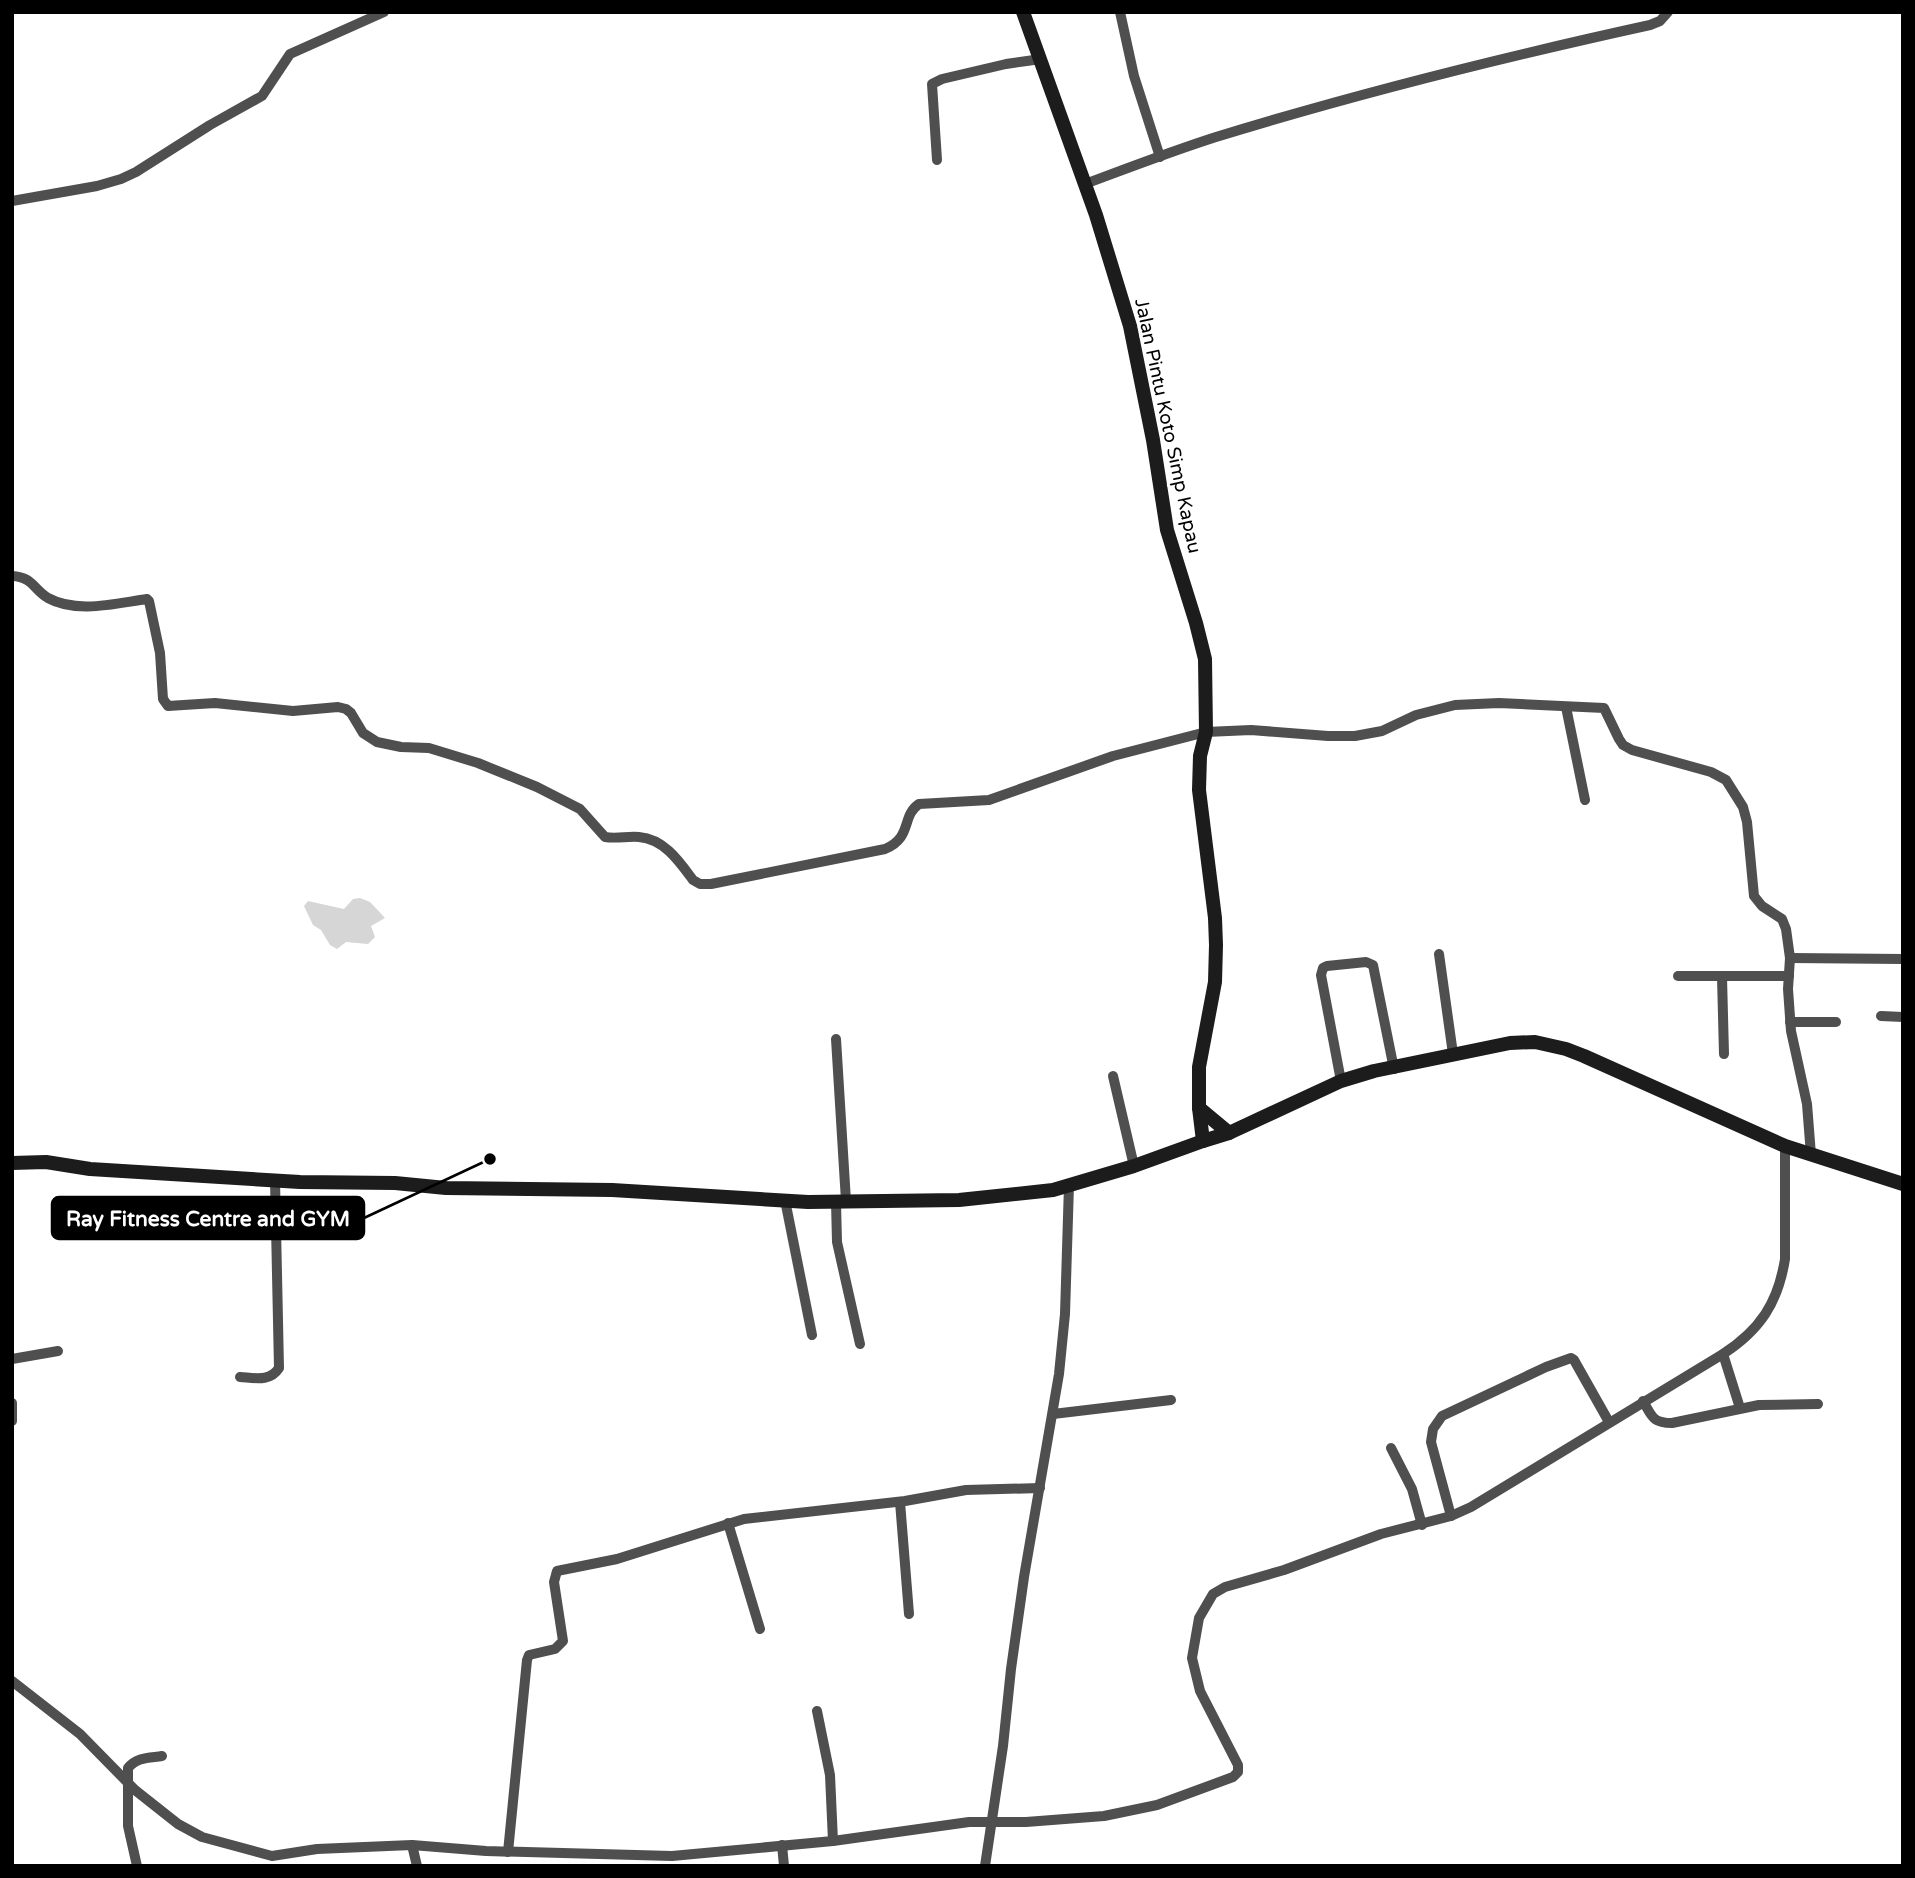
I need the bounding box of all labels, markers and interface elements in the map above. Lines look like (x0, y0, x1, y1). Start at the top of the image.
street label: Jalan Pintu Koto Simp Kapau (1130, 297, 1206, 555)
callout: Ray Fitness Centre and GYM (52, 1197, 364, 1239)
text: Ray Fitness Centre and GYM (66, 1207, 350, 1232)

